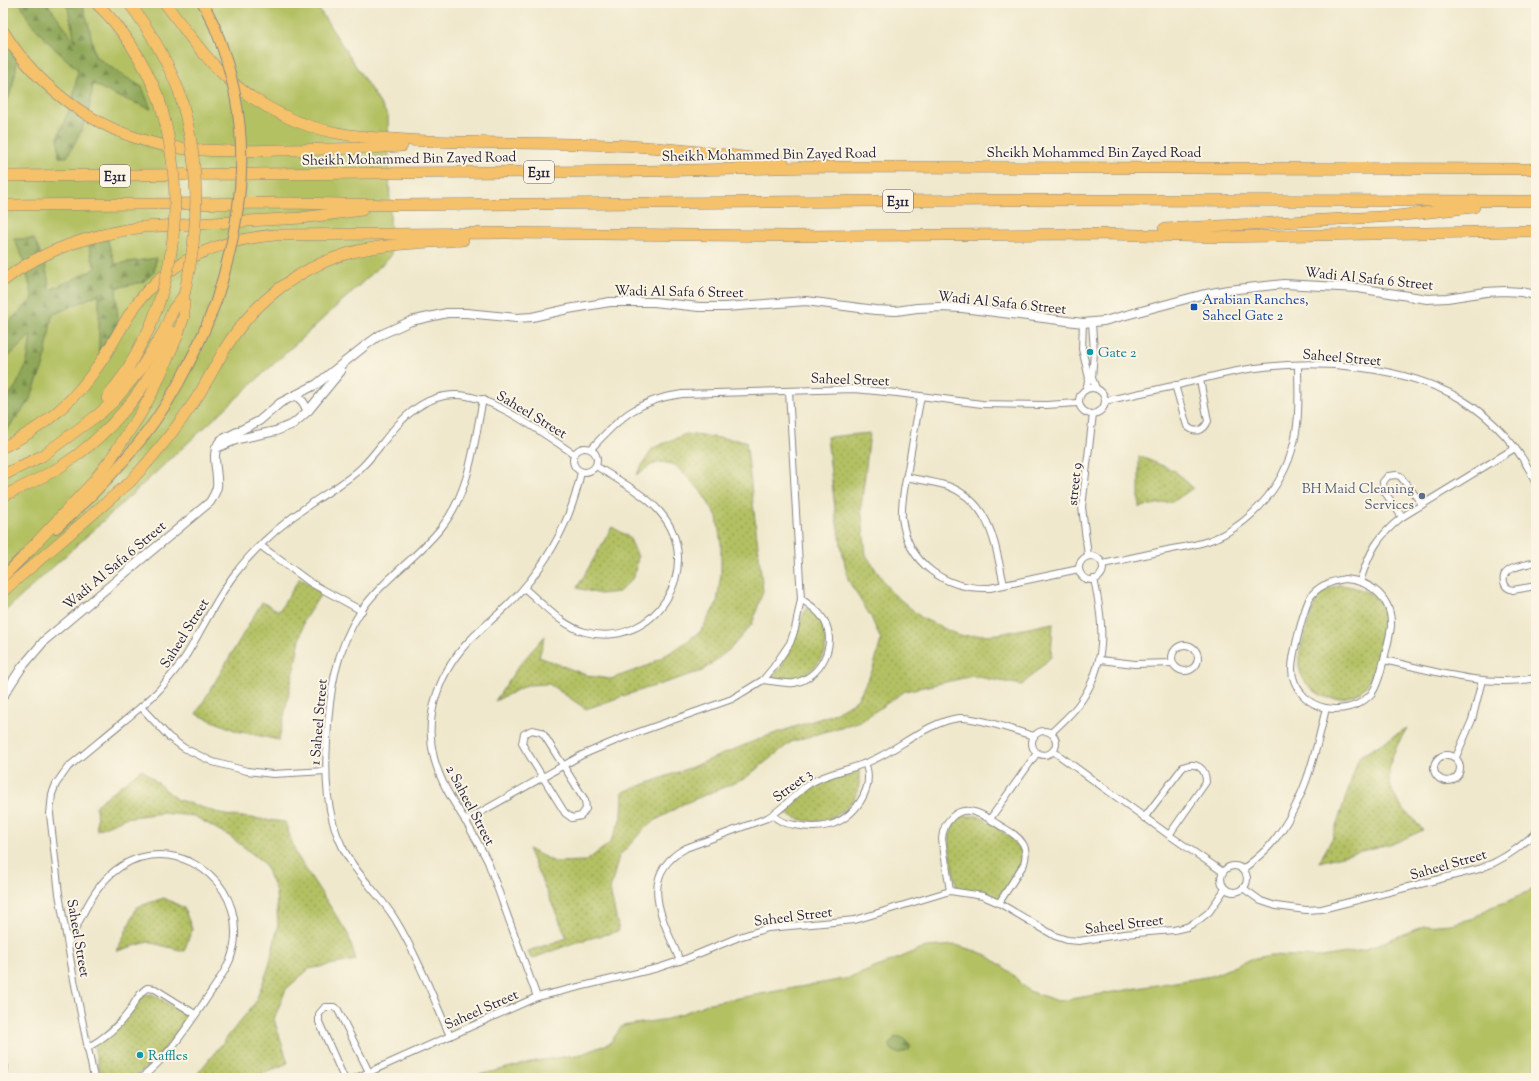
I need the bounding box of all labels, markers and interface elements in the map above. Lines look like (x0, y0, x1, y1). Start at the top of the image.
street label: Sheikh Mohammed Bin Zayed Road (661, 144, 877, 168)
street label: Sheikh Mohammed Bin Zayed Road (987, 144, 1202, 164)
street label: Sheikh Mohammed Bin Zayed Road (301, 148, 517, 172)
road number: E311 (524, 161, 554, 183)
road number: E311 (100, 165, 130, 187)
road number: E311 (883, 190, 913, 212)
street label: Wadi Al Safa 6 Street (1303, 263, 1434, 297)
street label: Wadi Al Safa 6 Street (614, 282, 744, 304)
street label: Wadi Al Safa 6 Street (936, 287, 1067, 321)
place label: Arabian Ranches, Saheel Gate 2 (1202, 291, 1309, 327)
marker: Arabian Ranches, Saheel Gate 2 (1189, 302, 1199, 312)
place label: Gate 2 (1098, 344, 1137, 364)
street label: Saheel Street (1302, 346, 1382, 372)
marker: Gate 2 (1085, 347, 1095, 357)
street label: Saheel Street (810, 370, 890, 392)
street label: Saheel Street (492, 387, 570, 445)
street label: street 9 (1064, 462, 1088, 507)
place label: BH Maid Cleaning Services (1302, 480, 1414, 516)
marker: BH Maid Cleaning Services (1417, 491, 1427, 501)
street label: Wadi Al Safa 6 Street (59, 517, 171, 616)
street label: Saheel Street (156, 595, 215, 673)
street label: 1 Saheel Street (306, 678, 334, 766)
street label: 2 Saheel Street (440, 762, 499, 850)
street label: Street 3 (769, 765, 817, 808)
street label: Saheel Street (1408, 845, 1489, 886)
street label: Saheel Street (60, 898, 94, 979)
street label: Saheel Street (753, 903, 834, 933)
street label: Saheel Street (1084, 911, 1165, 941)
street label: Saheel Street (442, 986, 522, 1036)
place label: Raffles (148, 1047, 188, 1067)
marker: Raffles (135, 1050, 145, 1060)

